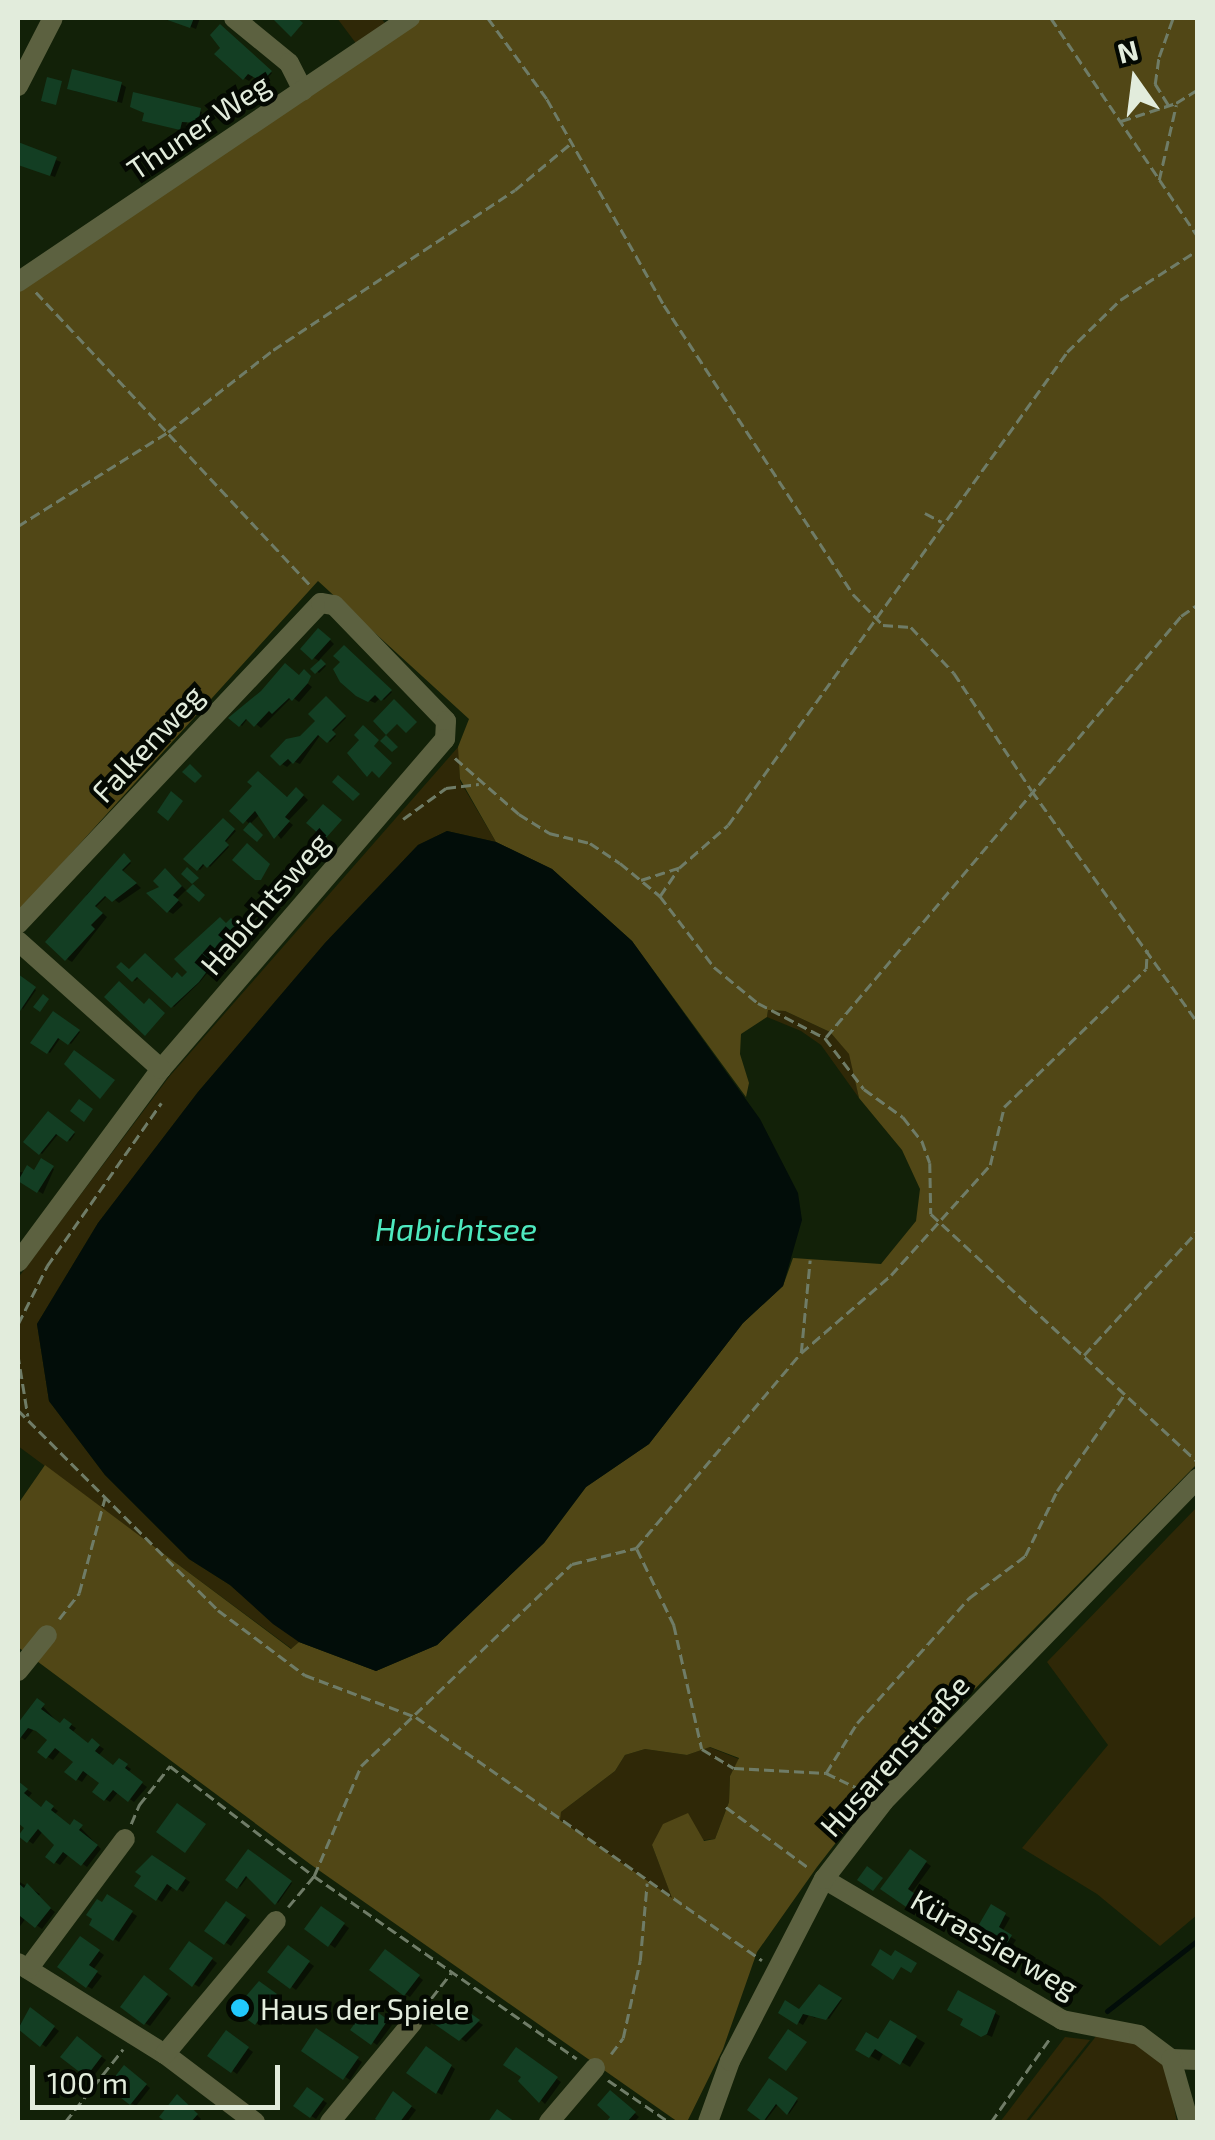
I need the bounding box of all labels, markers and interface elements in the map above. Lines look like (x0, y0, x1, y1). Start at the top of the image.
north arrow (1085, 30, 1185, 130)
text: N (1114, 32, 1142, 70)
street label: Thuner Weg (120, 65, 276, 187)
street label: Falkenweg (84, 677, 210, 809)
street label: Habichtsweg (192, 824, 336, 982)
water label: Habichtsee (375, 1209, 537, 1247)
street label: Husarenstraße (812, 1667, 976, 1843)
street label: Kürassierweg (905, 1881, 1085, 2005)
place label: Haus der Spiele (260, 1990, 470, 2026)
marker: Haus der Spiele (229, 1997, 251, 2019)
scale bar (35, 2045, 285, 2107)
text: 100 m (47, 2064, 128, 2100)

